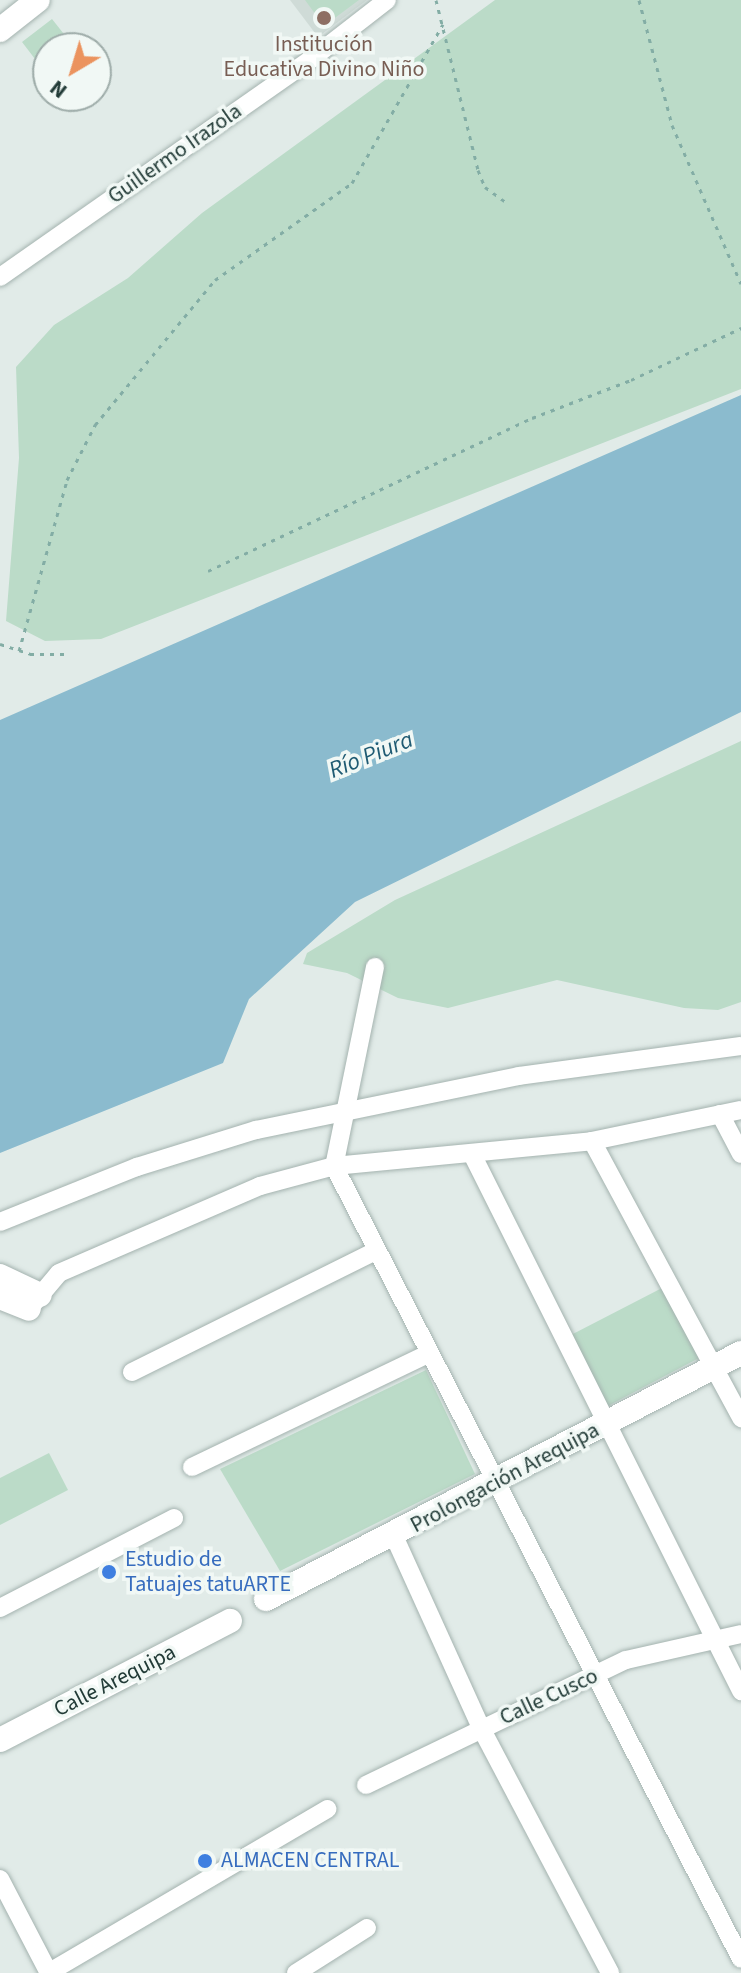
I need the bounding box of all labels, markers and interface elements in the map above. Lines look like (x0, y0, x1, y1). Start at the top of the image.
marker: Institución Educativa Divino Niño (315, 9, 333, 27)
place label: Institución Educativa Divino Niño (224, 31, 424, 82)
north arrow (32, 32, 112, 112)
text: N (43, 72, 74, 106)
street label: Guillermo Irazola (103, 98, 247, 210)
water label: Río Piura (325, 725, 417, 785)
street label: Prolongación Arequipa (406, 1417, 604, 1539)
place label: Estudio de Tatuajes tatuARTE (125, 1546, 291, 1598)
marker: Estudio de Tatuajes tatuARTE (100, 1563, 118, 1581)
street label: Calle Arequipa (50, 1639, 180, 1723)
street label: Calle Cusco (496, 1663, 602, 1731)
place label: ALMACEN CENTRAL (221, 1848, 399, 1874)
marker: ALMACEN CENTRAL (196, 1852, 214, 1870)

